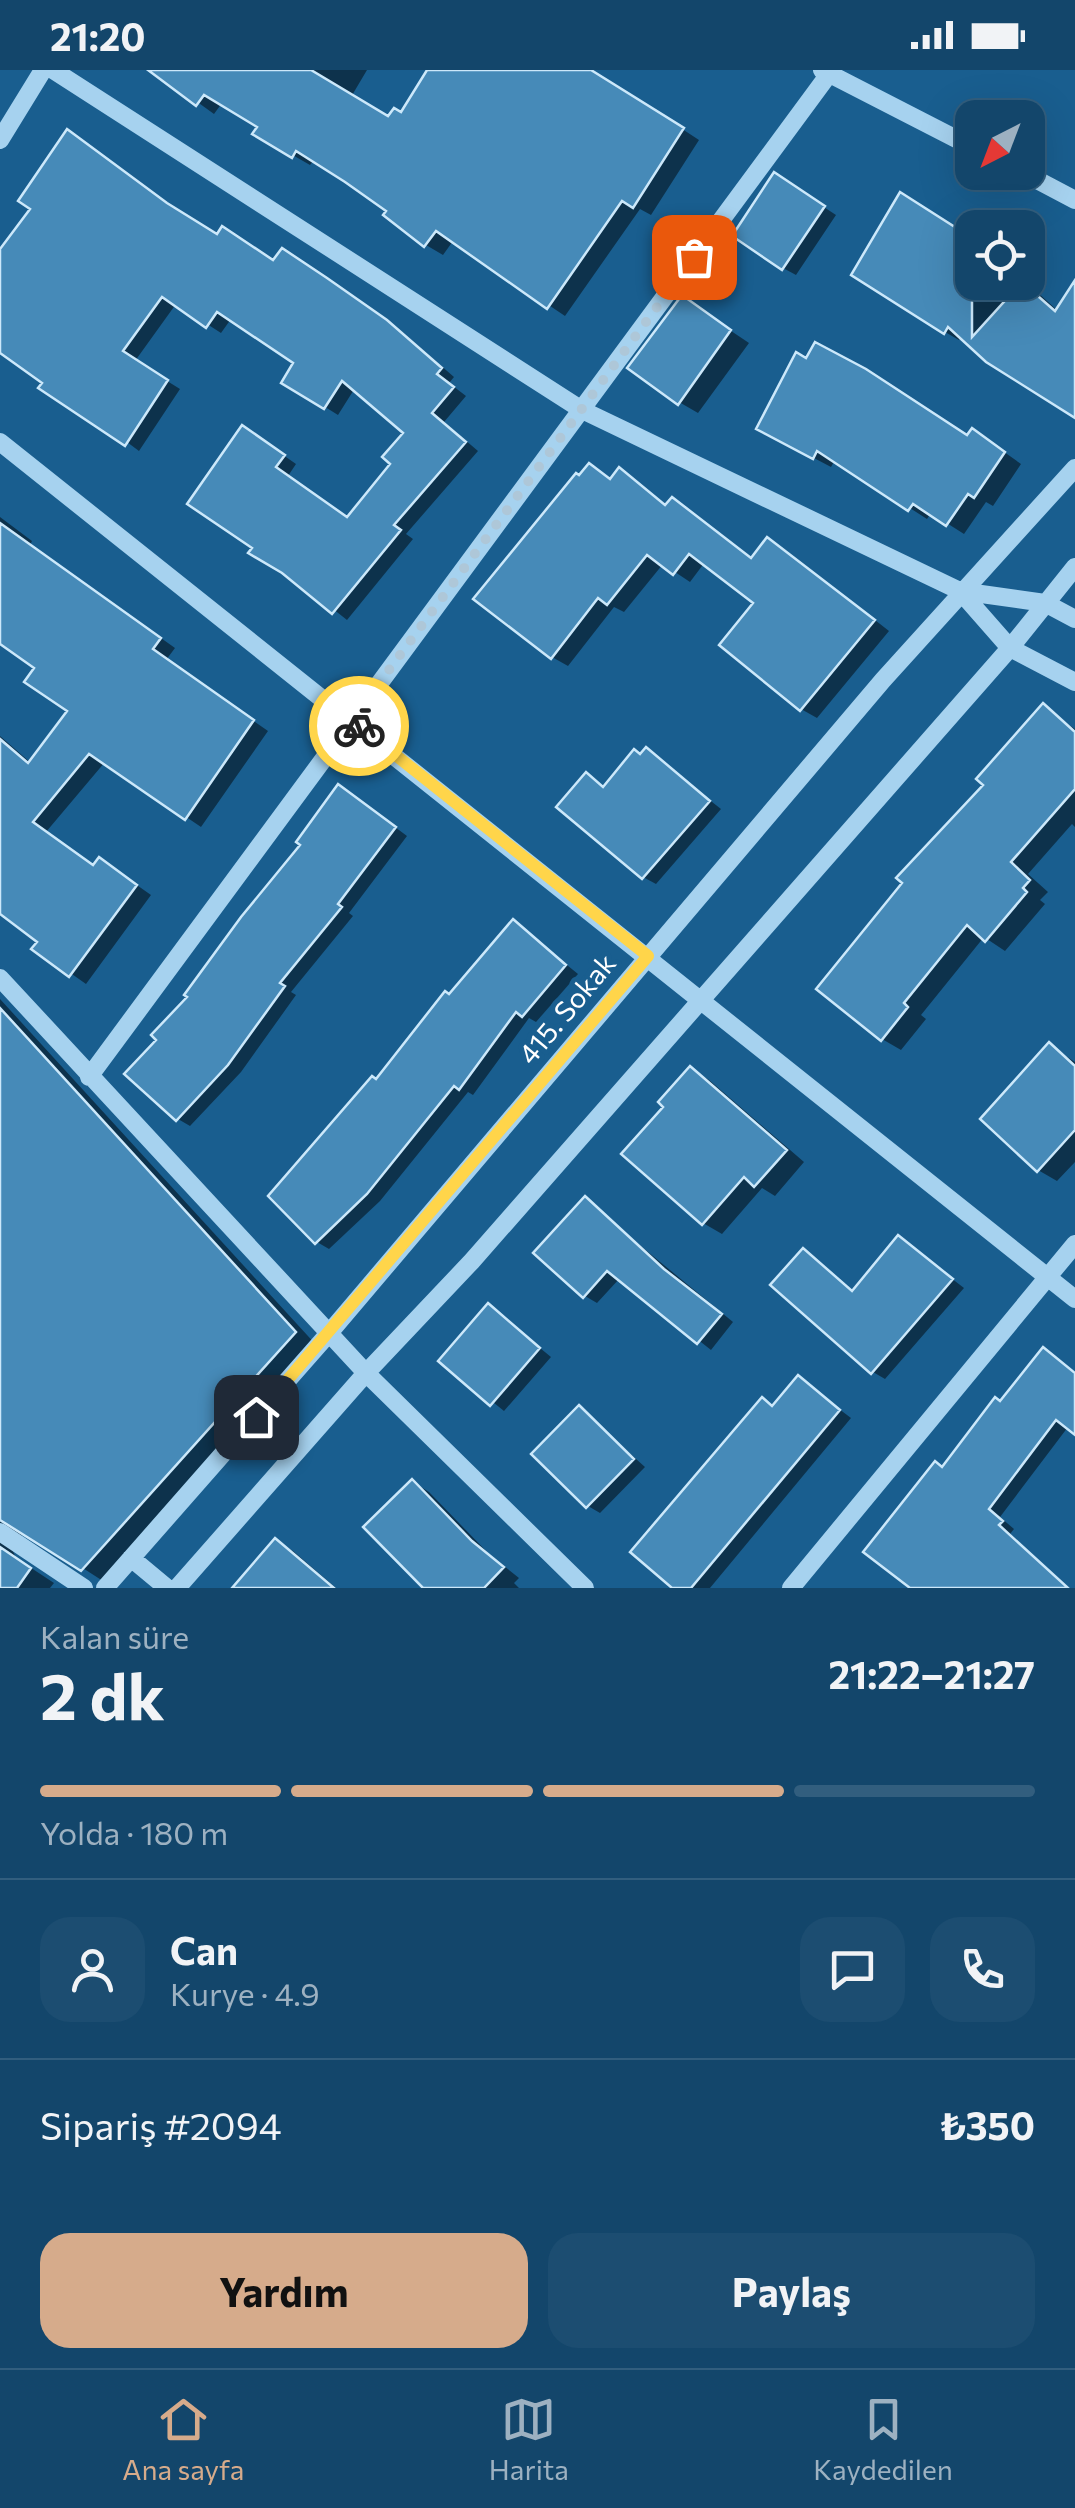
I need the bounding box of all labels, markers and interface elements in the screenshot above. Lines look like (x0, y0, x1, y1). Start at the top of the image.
text: 21:20 (50, 12, 146, 59)
north arrow (955, 100, 1045, 190)
map controls (955, 100, 1045, 300)
button: locate (955, 210, 1045, 300)
pin (652, 215, 737, 300)
icon: bag (667, 230, 722, 285)
courier (309, 676, 409, 776)
icon: bike (332, 699, 387, 754)
street label: 415. Sokak (510, 946, 622, 1070)
pin (214, 1375, 299, 1460)
icon: home (229, 1390, 284, 1445)
text: Kalan süre (40, 1616, 189, 1656)
text: 21:22–21:27 (828, 1650, 1035, 1697)
text: 2 dk (40, 1654, 165, 1733)
text: Yolda · 180 m (40, 1812, 228, 1852)
button: person (40, 1917, 145, 2022)
button: chat (800, 1917, 905, 2022)
button: phone (930, 1917, 1035, 2022)
text: Can (170, 1926, 238, 1973)
text: Kurye · 4.9 (170, 1973, 320, 2013)
text: Sipariş #2094 (40, 2101, 282, 2148)
text: ₺350 (939, 2101, 1035, 2148)
button: Yardım (40, 2233, 528, 2348)
button: Paylaş (548, 2233, 1035, 2348)
tab: Ana sayfa (122, 2392, 245, 2486)
tab: Harita (489, 2392, 569, 2486)
tab: Kaydedilen (813, 2392, 953, 2486)

